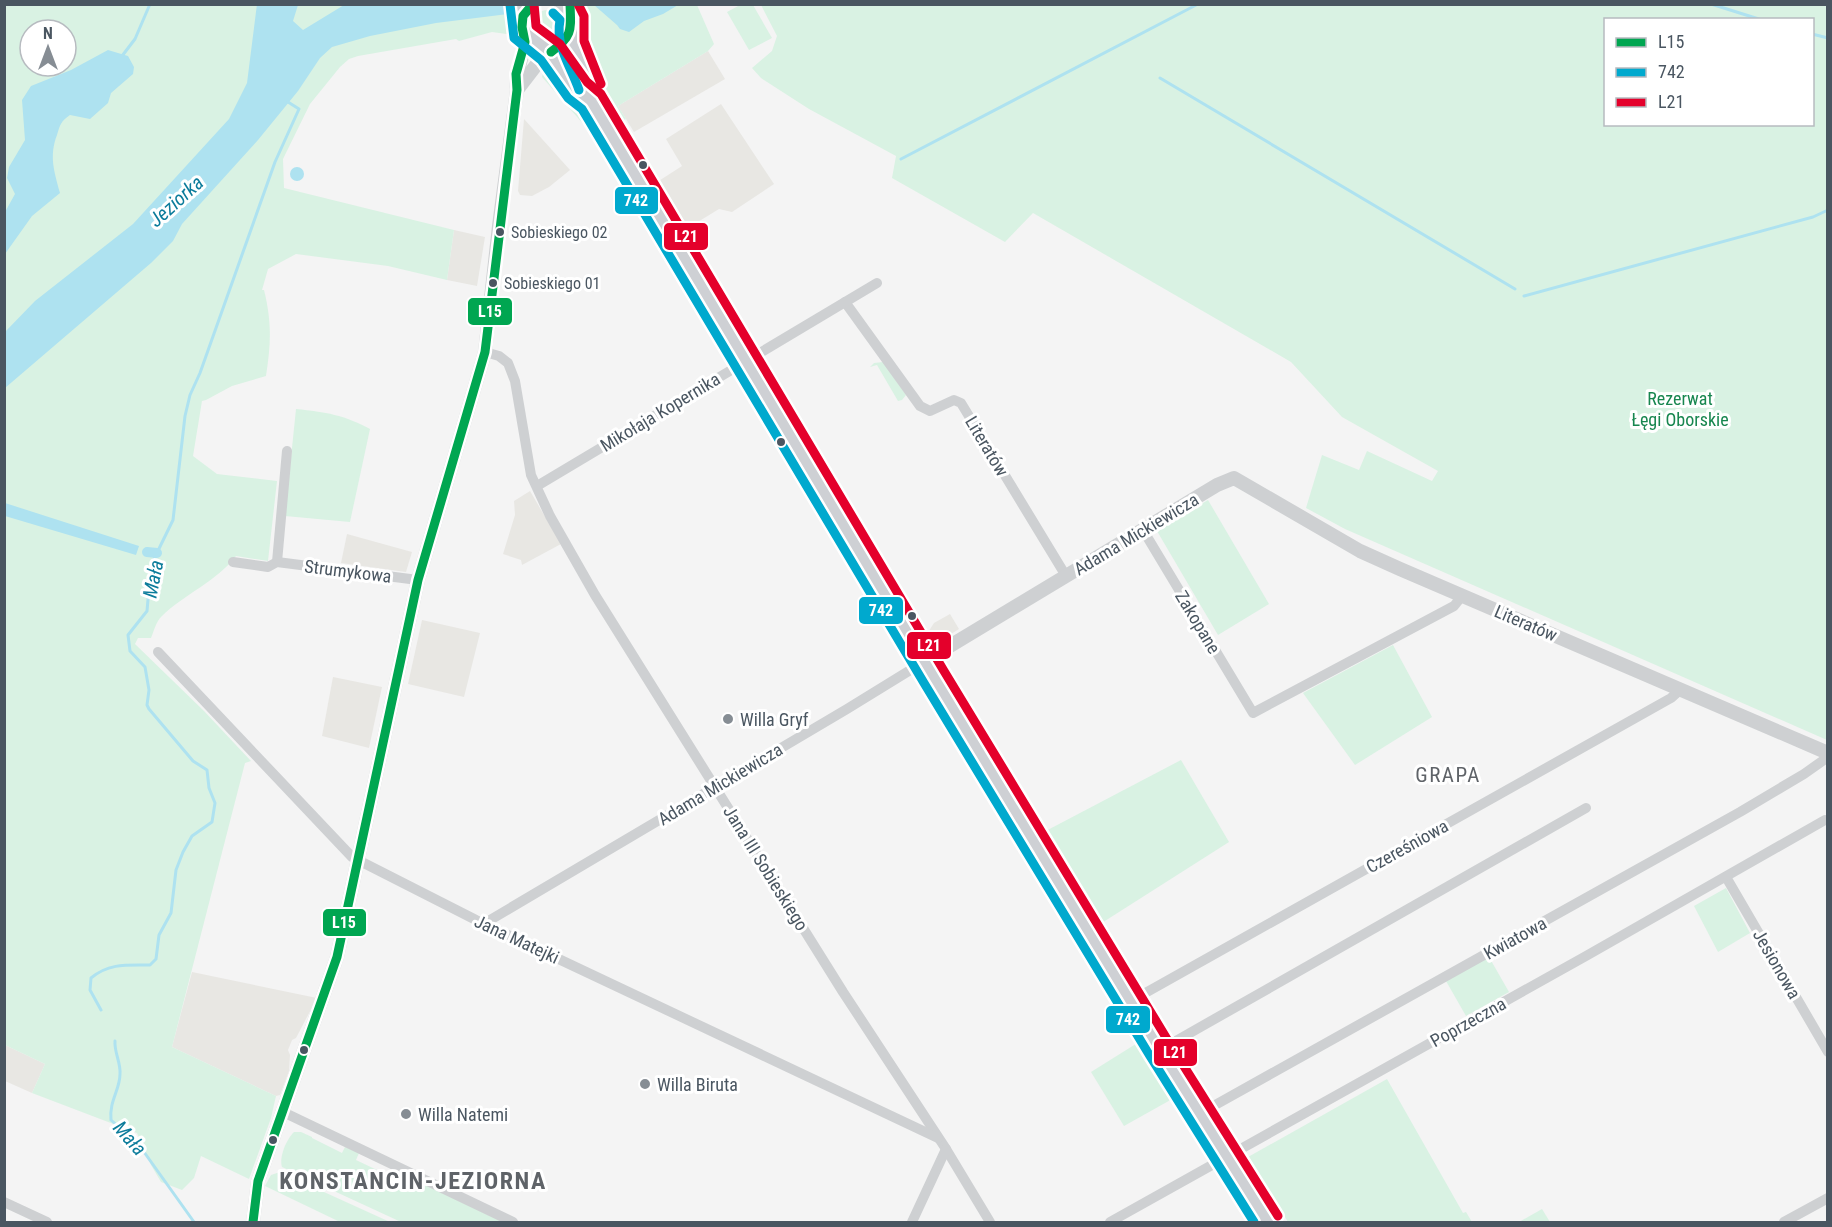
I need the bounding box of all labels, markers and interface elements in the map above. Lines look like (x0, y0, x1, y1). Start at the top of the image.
north arrow (18, 18, 78, 78)
legend (1604, 18, 1814, 126)
text: N (43, 24, 53, 43)
text: L15 (1658, 31, 1684, 52)
text: 742 (1658, 61, 1685, 82)
text: L21 (1658, 91, 1684, 112)
unlabelled marker (637, 159, 649, 171)
water label: Jeziorka (144, 170, 208, 232)
line badge: 742 (614, 186, 659, 215)
text: 742 (624, 191, 648, 210)
line badge: L21 (663, 222, 709, 251)
place label: Sobieskiego 02 (511, 223, 608, 242)
marker: Sobieskiego 02 (494, 226, 506, 238)
text: L21 (674, 227, 698, 246)
place label: Sobieskiego 01 (504, 274, 600, 293)
marker: Sobieskiego 01 (487, 277, 499, 289)
line badge: L15 (467, 297, 513, 326)
text: L15 (478, 302, 502, 321)
street label: Mikołaja Kopernika (596, 368, 724, 456)
park label: Rezerwat Łęgi Oborskie (1631, 388, 1729, 430)
street label: Literatów (961, 412, 1013, 480)
unlabelled marker (775, 436, 787, 448)
street label: Adama Mickiewicza (1070, 489, 1202, 579)
street label: Strumykowa (303, 555, 393, 587)
water label: Mała (138, 558, 168, 600)
street label: Zakopane (1171, 587, 1225, 657)
line badge: 742 (858, 596, 904, 625)
street label: Literatów (1491, 600, 1561, 646)
text: 742 (869, 601, 893, 620)
unlabelled marker (906, 610, 918, 622)
line badge: L21 (906, 631, 952, 660)
text: L21 (917, 636, 941, 655)
place label: Willa Gryf (740, 709, 809, 730)
marker: Willa Gryf (721, 712, 735, 726)
street label: Adama Mickiewicza (654, 739, 786, 829)
district label: GRAPA (1415, 763, 1481, 787)
street label: Jana III Sobieskiego (719, 802, 813, 934)
street label: Czereśniowa (1362, 815, 1452, 877)
line badge: L15 (322, 908, 367, 937)
street label: Jana Matejki (471, 910, 563, 968)
street label: Kwiatowa (1480, 912, 1550, 964)
text: L15 (332, 913, 356, 932)
street label: Jesionowa (1749, 926, 1805, 1002)
street label: Poprzeczna (1427, 993, 1509, 1051)
line badge: 742 (1105, 1005, 1151, 1034)
text: 742 (1116, 1010, 1140, 1029)
line badge: L21 (1153, 1038, 1198, 1067)
text: L21 (1163, 1043, 1187, 1062)
unlabelled marker (298, 1044, 310, 1056)
place label: Willa Biruta (657, 1074, 738, 1095)
marker: Willa Biruta (638, 1077, 652, 1091)
place label: Willa Natemi (418, 1104, 508, 1125)
marker: Willa Natemi (399, 1107, 413, 1121)
water label: Mała (108, 1116, 152, 1160)
unlabelled marker (267, 1134, 279, 1146)
district label: KONSTANCIN-JEZIORNA (279, 1167, 547, 1195)

